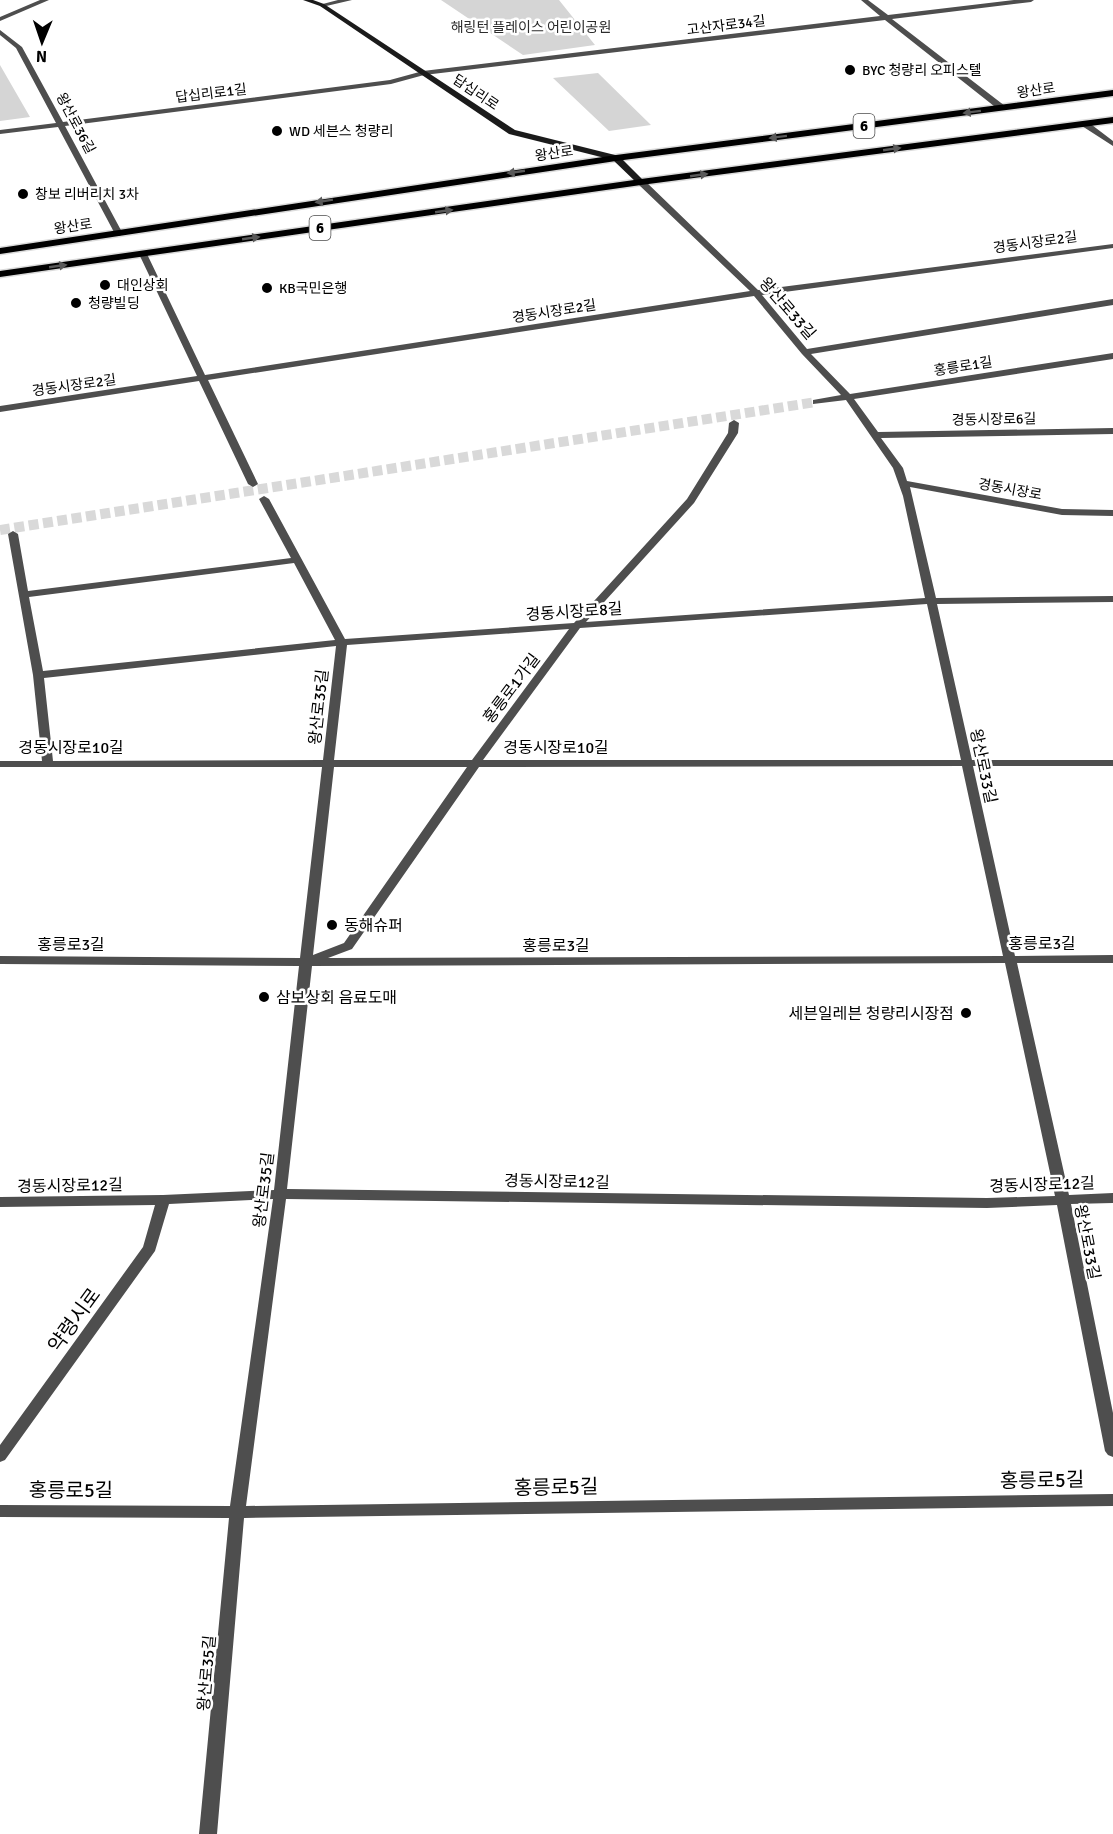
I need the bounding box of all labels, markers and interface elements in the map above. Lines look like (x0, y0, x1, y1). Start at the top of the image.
north arrow (12, 12, 72, 72)
street label: 고산자로34길 (686, 12, 767, 39)
park label: 해링턴 플레이스 어린이공원 (451, 19, 611, 36)
text: N (36, 46, 47, 66)
place label: BYC 청량리 오피스텔 (862, 62, 982, 79)
marker: BYC 청량리 오피스텔 (843, 63, 857, 77)
street label: 답십리로 (450, 71, 502, 114)
street label: 왕산로 (1016, 79, 1057, 102)
street label: 답십리로1길 (174, 81, 248, 106)
street label: 왕산로36길 (52, 90, 99, 157)
one-way arrow (962, 107, 981, 116)
road number: 6 (854, 114, 874, 138)
place label: WD 세븐스 청량리 (289, 123, 393, 140)
marker: WD 세븐스 청량리 (270, 124, 284, 138)
one-way arrow (769, 132, 788, 141)
street label: 왕산로 (534, 142, 575, 165)
one-way arrow (883, 145, 902, 154)
one-way arrow (507, 168, 526, 177)
one-way arrow (689, 170, 708, 179)
place label: 창보 리버리치 3차 (35, 186, 139, 203)
marker: 창보 리버리치 3차 (16, 187, 30, 201)
one-way arrow (314, 197, 333, 206)
one-way arrow (435, 206, 454, 215)
street label: 왕산로 (53, 215, 94, 238)
road number: 6 (310, 216, 330, 240)
street label: 경동시장로2길 (992, 228, 1078, 257)
one-way arrow (242, 234, 261, 243)
one-way arrow (49, 261, 68, 270)
street label: 왕산로33길 (755, 273, 820, 344)
place label: 대인상회 (117, 277, 169, 294)
marker: 대인상회 (98, 278, 112, 292)
place label: KB국민은행 (279, 280, 347, 297)
marker: KB국민은행 (260, 281, 274, 295)
place label: 청량빌딩 (88, 295, 140, 312)
marker: 청량빌딩 (69, 296, 83, 310)
street label: 경동시장로2길 (511, 296, 597, 327)
street label: 홍릉로1길 (933, 353, 994, 380)
street label: 경동시장로2길 (31, 371, 117, 400)
street label: 경동시장로6길 (951, 410, 1037, 429)
street label: 경동시장로 (977, 476, 1043, 503)
street label: 경동시장로8길 (525, 599, 623, 625)
street label: 홍릉로1가길 (479, 650, 545, 727)
street label: 왕산로35길 (305, 668, 333, 746)
street label: 왕산로33길 (965, 727, 1001, 806)
street label: 경동시장로10길 (18, 738, 124, 758)
street label: 경동시장로10길 (503, 738, 609, 758)
place label: 동해슈퍼 (344, 916, 403, 936)
marker: 동해슈퍼 (325, 918, 339, 932)
street label: 홍릉로3길 (1008, 934, 1076, 954)
street label: 홍릉로3길 (37, 935, 105, 955)
street label: 홍릉로3길 (522, 936, 590, 956)
place label: 삼보상회 음료도매 (276, 988, 397, 1008)
marker: 삼보상회 음료도매 (257, 990, 271, 1004)
place label: 세븐일레븐 청량리시장점 (789, 1004, 954, 1024)
marker: 세븐일레븐 청량리시장점 (959, 1006, 973, 1020)
street label: 왕산로35길 (249, 1151, 279, 1229)
street label: 경동시장로12길 (504, 1171, 610, 1193)
street label: 경동시장로12길 (989, 1173, 1095, 1197)
street label: 경동시장로12길 (17, 1175, 123, 1197)
street label: 왕산로33길 (1070, 1203, 1104, 1281)
street label: 약령시로 (43, 1283, 106, 1357)
street label: 홍릉로5길 (1000, 1467, 1084, 1494)
street label: 홍릉로5길 (514, 1474, 598, 1501)
street label: 홍릉로5길 (29, 1478, 113, 1503)
street label: 왕산로35길 (194, 1634, 220, 1712)

